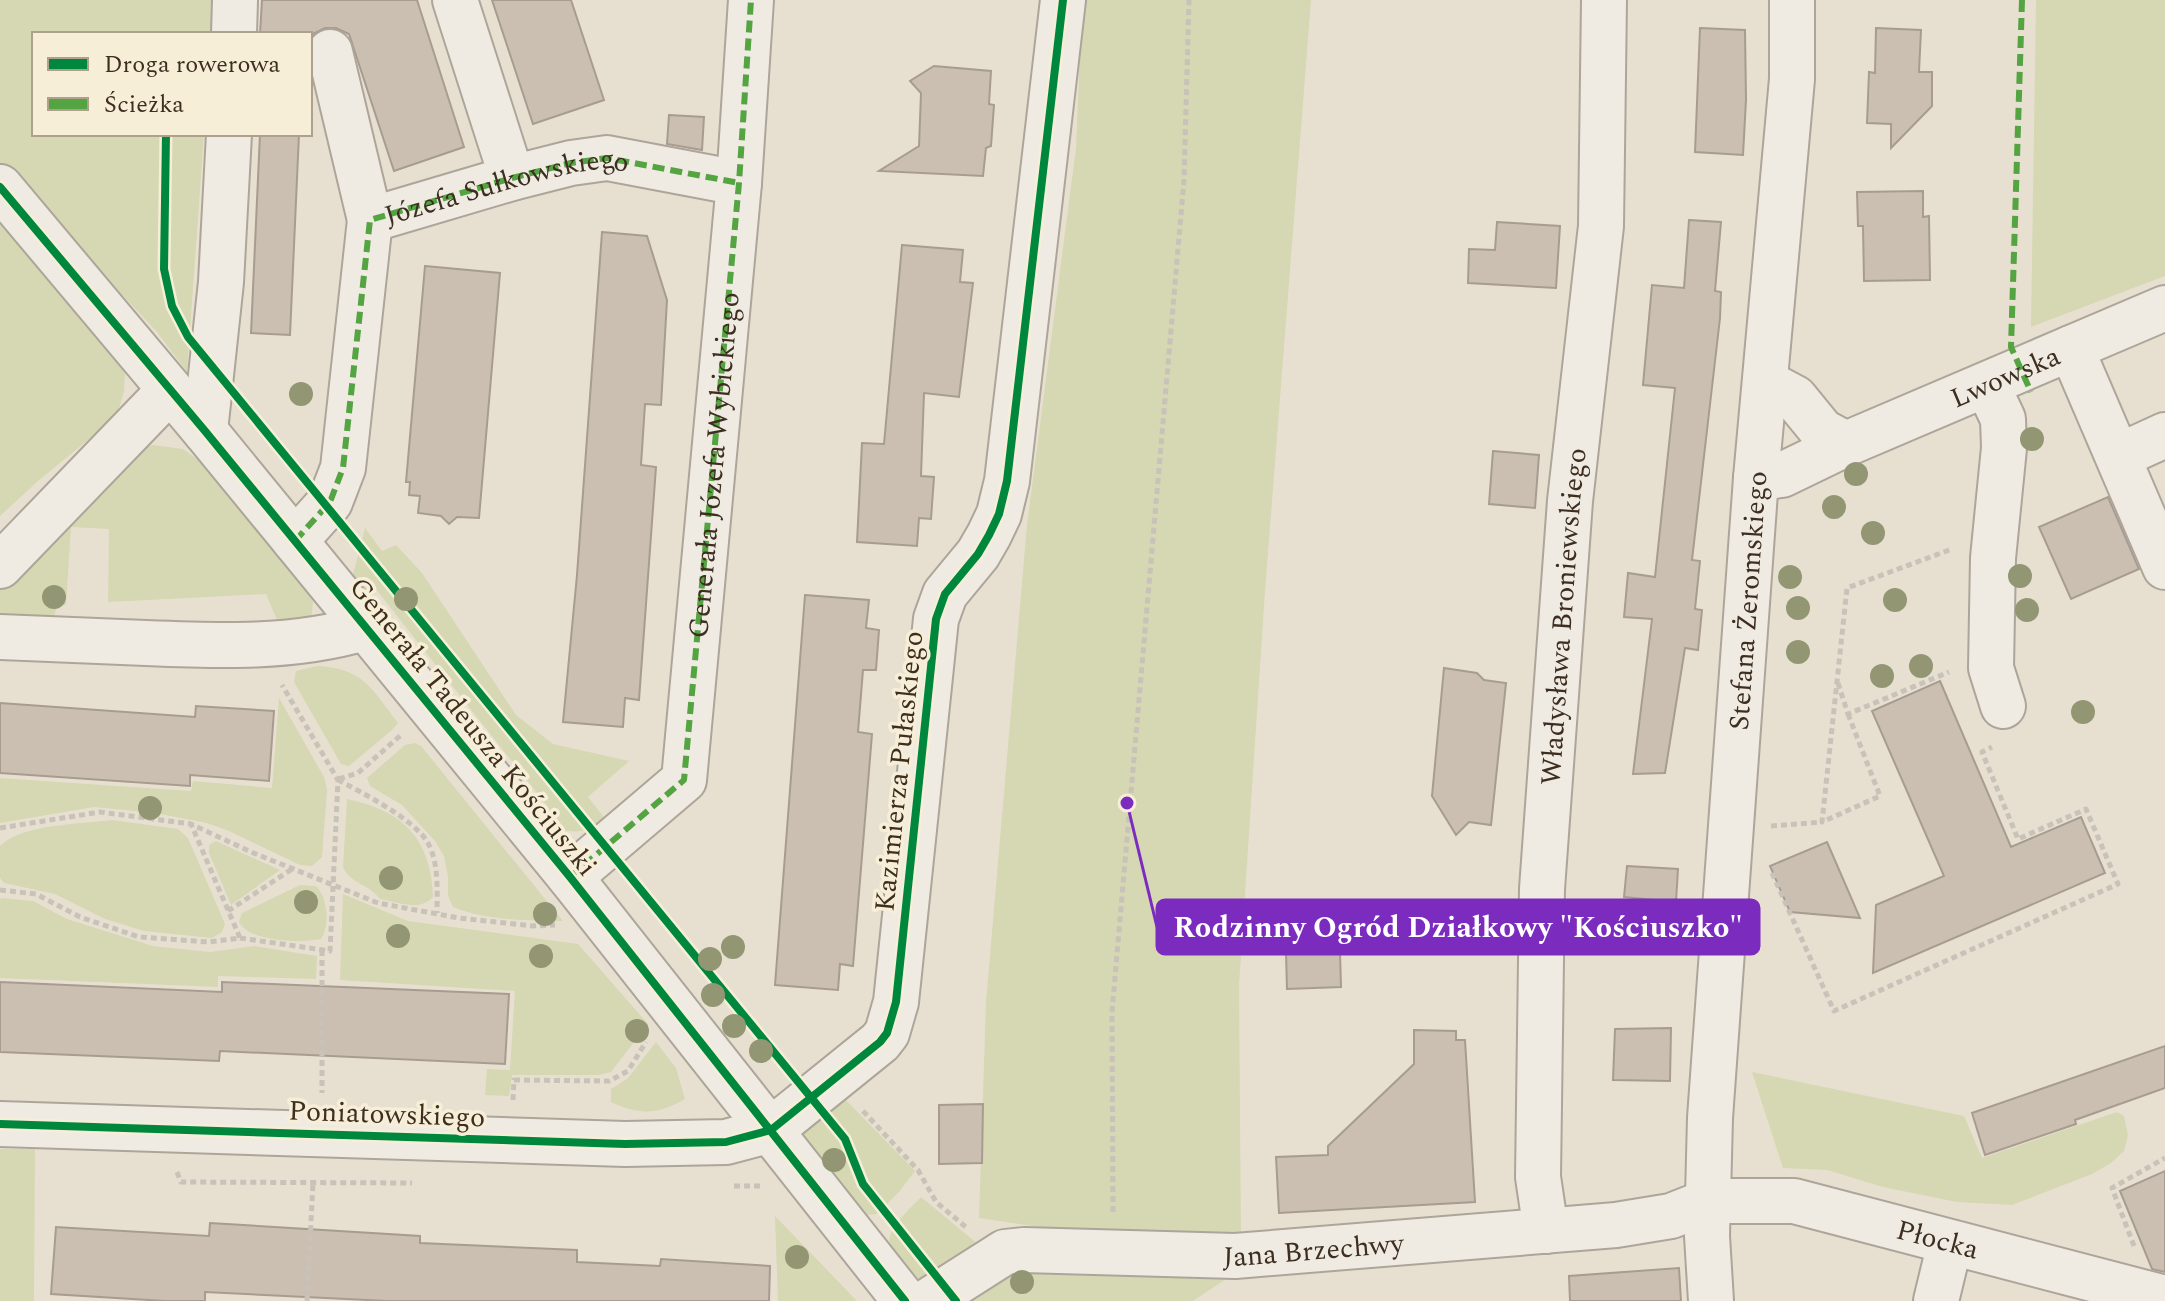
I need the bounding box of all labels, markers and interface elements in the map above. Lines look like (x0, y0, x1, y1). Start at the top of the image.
legend (32, 32, 312, 136)
text: Droga rowerowa (104, 47, 280, 83)
text: Ścieżka (104, 87, 184, 123)
street label: Józefa Sułkowskiego (379, 137, 633, 238)
street label: Generała Józefa Wybickiego (677, 290, 752, 640)
street label: Lwowska (1944, 335, 2068, 420)
street label: Władysława Broniewskiego (1530, 446, 1599, 787)
street label: Stefana Żeromskiego (1718, 469, 1779, 732)
street label: Generała Tadeusza Kościuszki (338, 568, 607, 886)
street label: Kazimierza Pułaskiego (863, 629, 936, 914)
callout: Rodzinny Ogród Działkowy "Kościuszko" (1157, 900, 1759, 954)
text: Rodzinny Ogród Działkowy "Kościuszko" (1173, 905, 1743, 951)
street label: Poniatowskiego (288, 1090, 486, 1139)
street label: Płocka (1892, 1209, 1984, 1272)
street label: Jana Brzechwy (1222, 1222, 1407, 1279)

